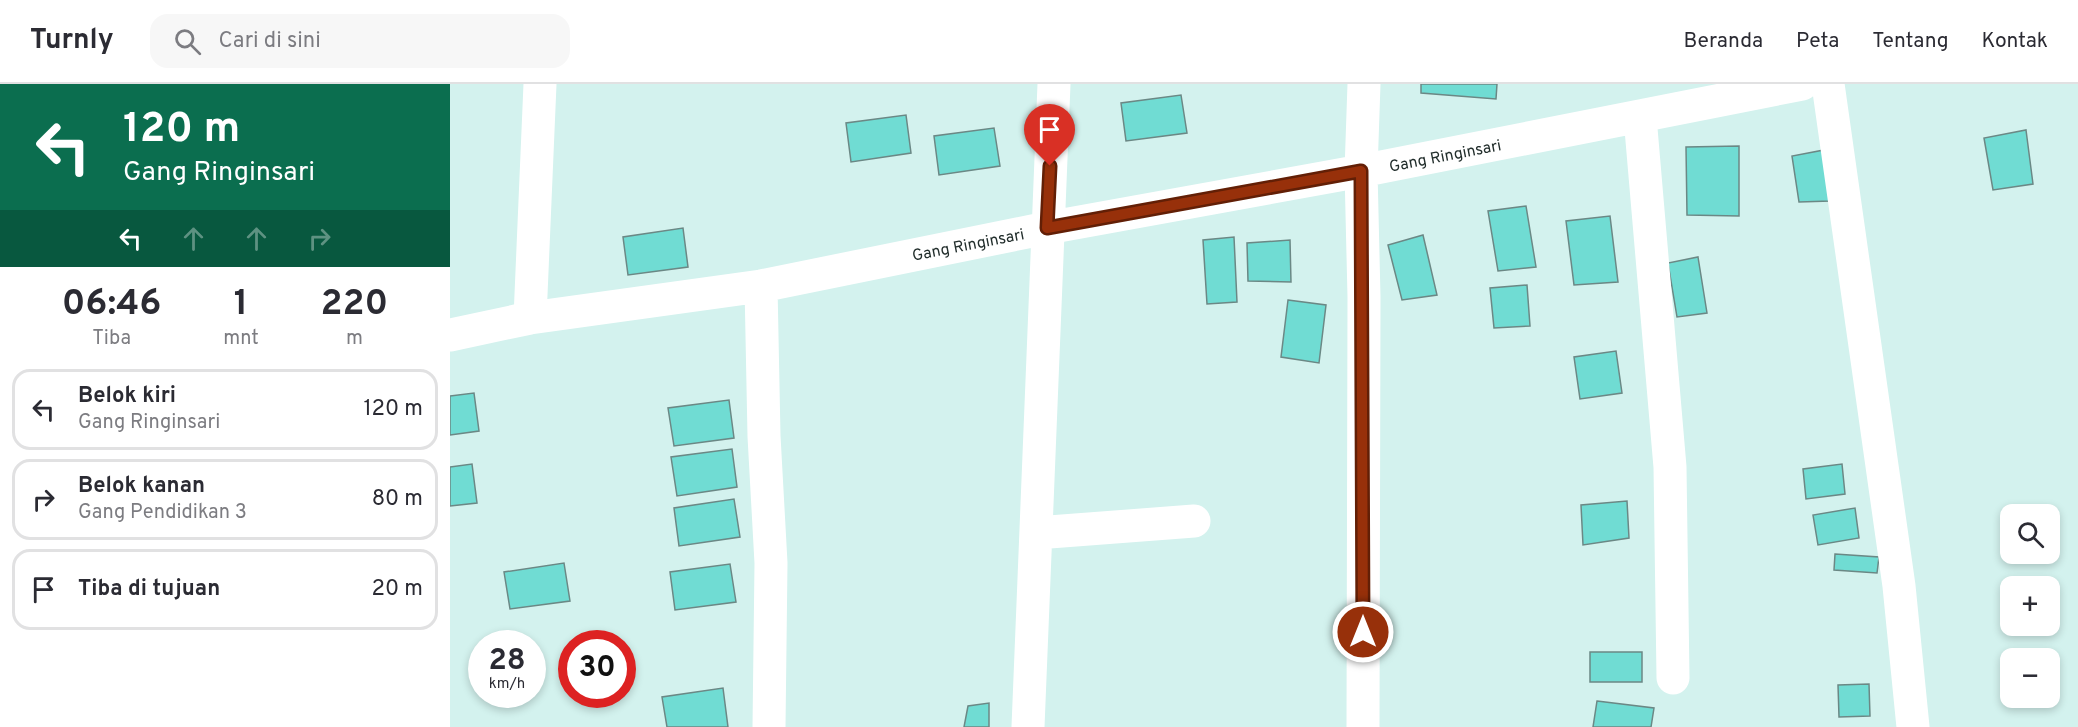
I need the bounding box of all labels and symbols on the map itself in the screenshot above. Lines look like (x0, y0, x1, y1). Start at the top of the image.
pin (1024, 104, 1075, 166)
street label: Gang Ringinsari (1388, 136, 1503, 178)
street label: Gang Ringinsari (911, 225, 1026, 267)
position arrow (1331, 600, 1395, 664)
speed limit sign: 30 (558, 630, 636, 708)

